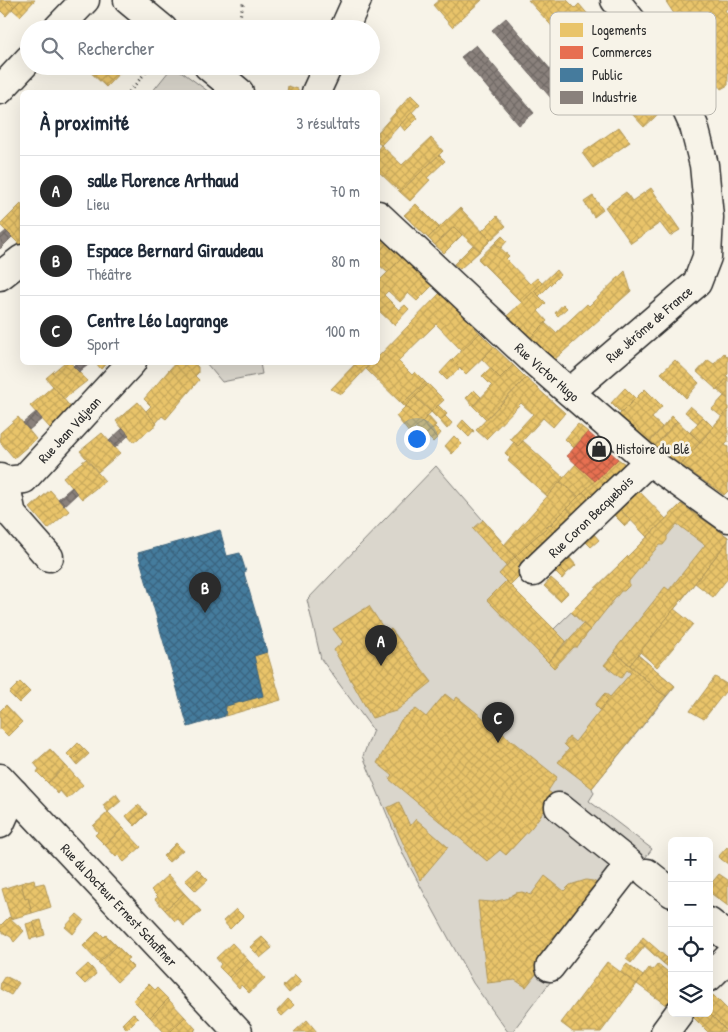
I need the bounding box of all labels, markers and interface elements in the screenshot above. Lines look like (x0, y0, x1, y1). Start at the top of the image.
legend (550, 12, 716, 115)
search box (20, 20, 380, 75)
text: Logements (592, 20, 646, 40)
icon: search (38, 34, 66, 62)
text: Rechercher (78, 35, 155, 61)
text: Commerces (592, 42, 652, 61)
text: Public (592, 65, 623, 84)
text: Industrie (592, 87, 637, 106)
text: À proximité (40, 108, 129, 137)
text: 3 résultats (296, 112, 360, 134)
text: salle Florence Arthaud (87, 167, 238, 193)
text: A (52, 180, 60, 202)
text: 70 m (330, 180, 360, 202)
text: Lieu (87, 193, 109, 215)
text: Espace Bernard Giraudeau (87, 237, 263, 263)
text: B (52, 250, 60, 272)
text: 80 m (331, 250, 360, 272)
text: Théâtre (87, 263, 132, 285)
street label: Rue Jérôme de France (601, 281, 696, 366)
text: Centre Léo Lagrange (87, 307, 228, 333)
text: C (52, 320, 60, 342)
text: 100 m (325, 320, 360, 342)
text: Sport (87, 333, 119, 355)
street label: Rue Victor Hugo (511, 338, 584, 406)
street label: Rue Jean Valjean (34, 392, 105, 467)
your location (404, 426, 430, 452)
shop icon: Histoire du Blé (586, 436, 612, 462)
place label: Histoire du Blé (616, 439, 690, 458)
street label: Rue Coron Becquebois (544, 471, 637, 561)
pin: B (189, 572, 221, 613)
pin: A (365, 625, 397, 666)
pin: C (482, 702, 514, 743)
map controls (668, 837, 713, 1017)
button: + (668, 837, 713, 882)
street label: Rue du Docteur Ernest Schaffner (57, 839, 182, 971)
button: − (668, 882, 713, 927)
button: locate (668, 927, 713, 972)
button: layers (668, 972, 713, 1017)

